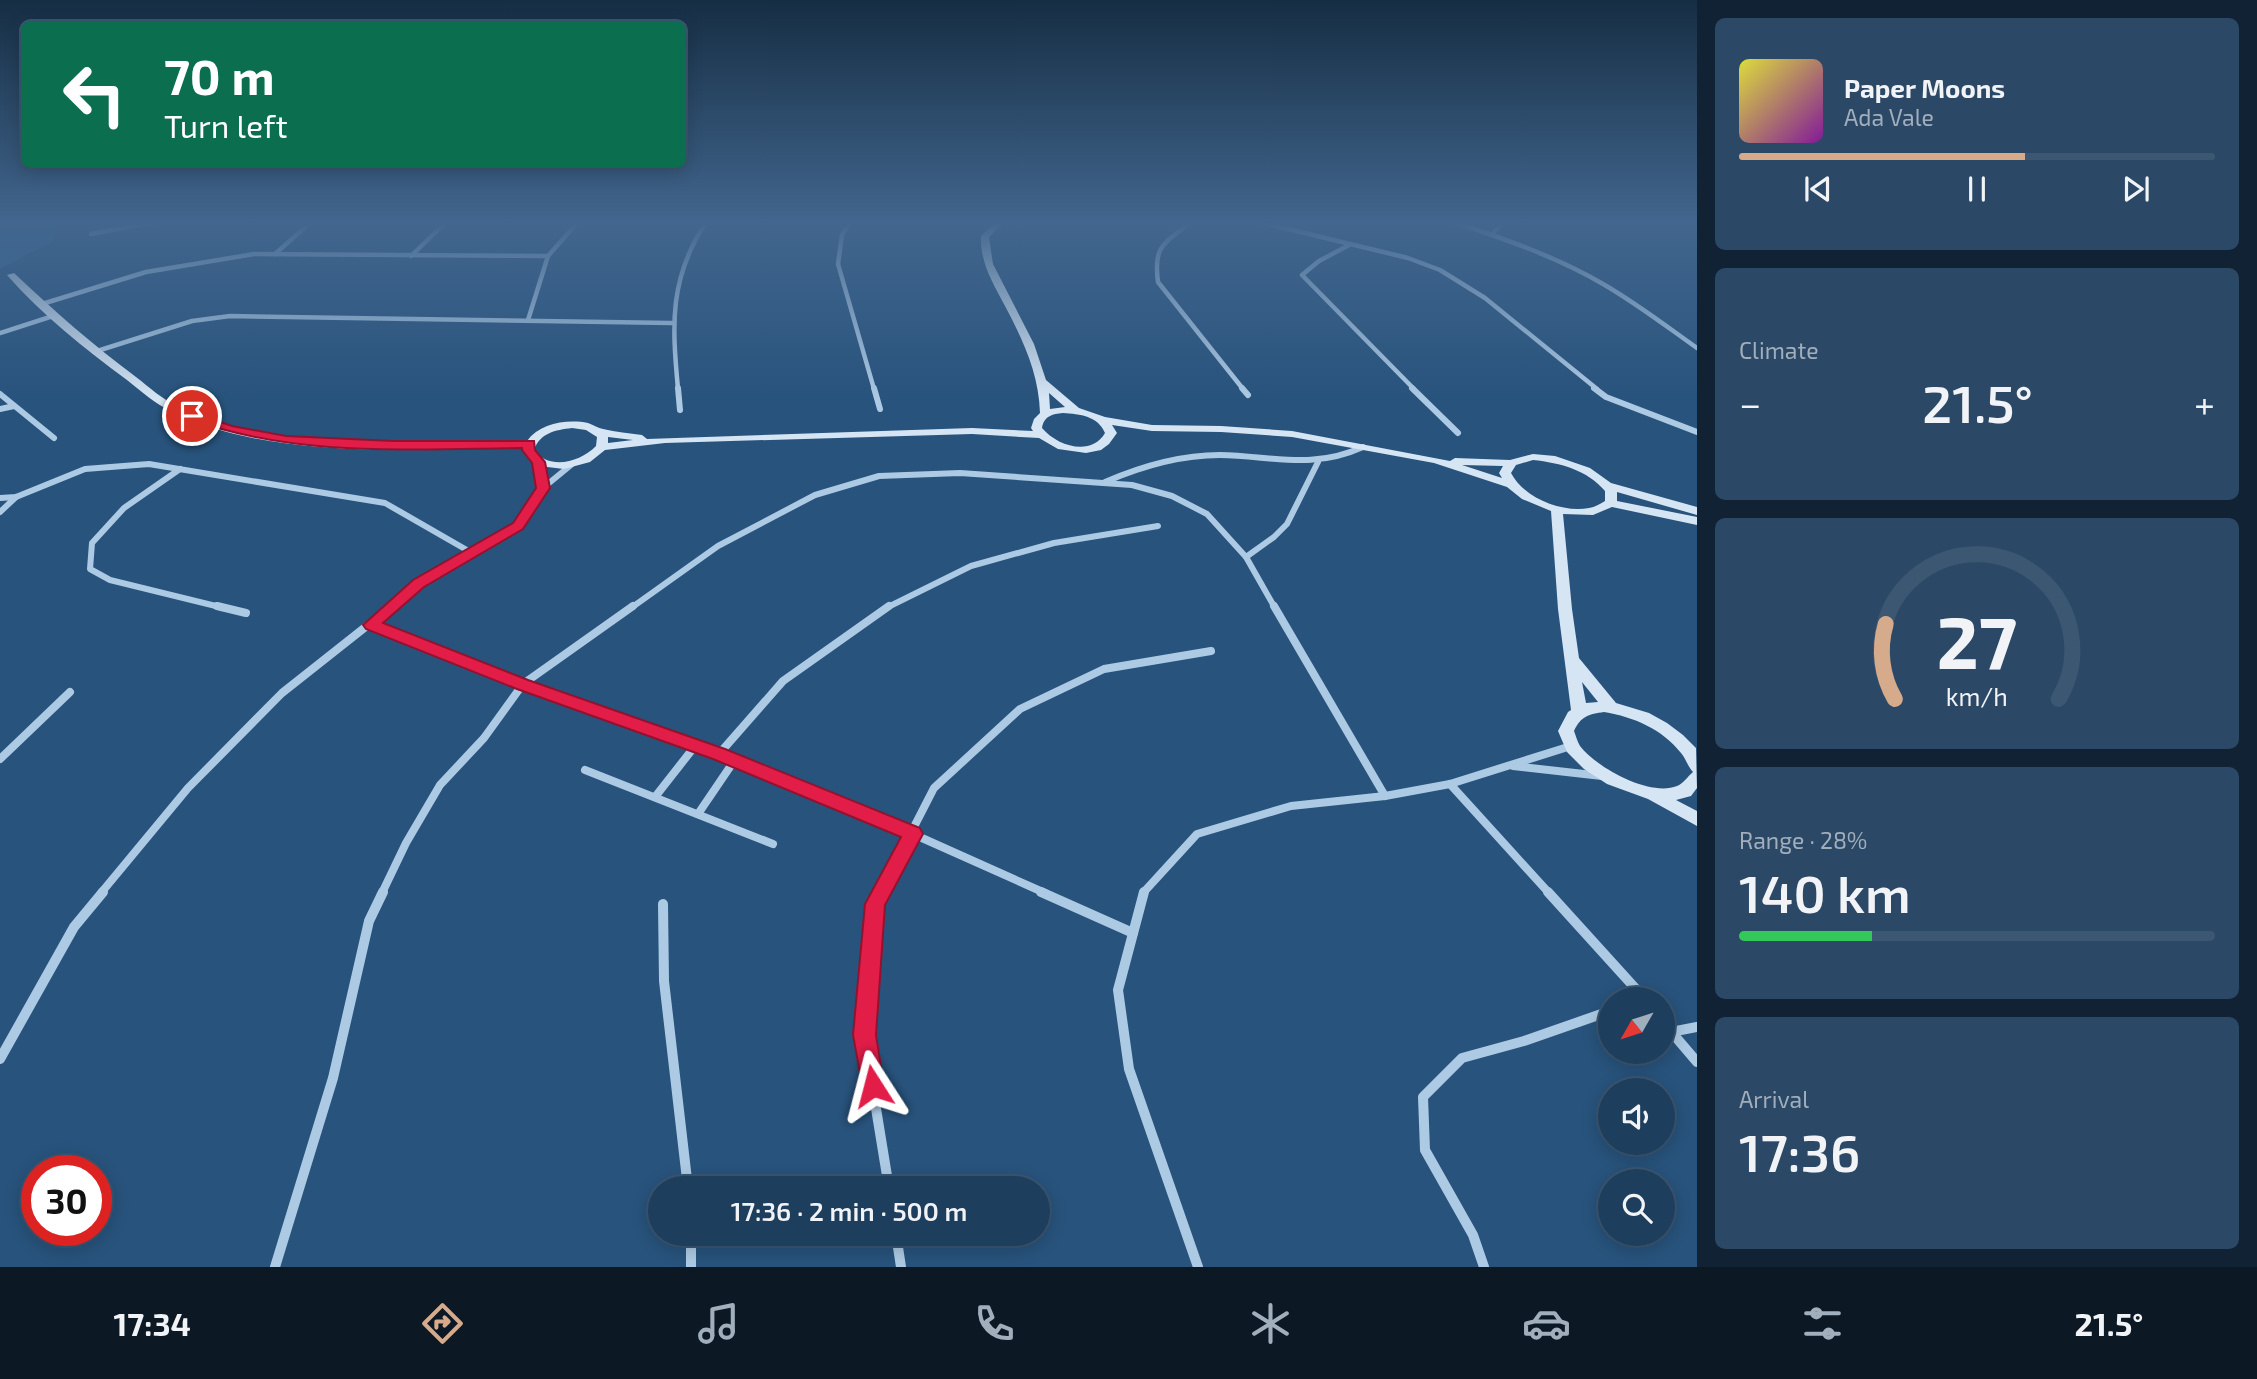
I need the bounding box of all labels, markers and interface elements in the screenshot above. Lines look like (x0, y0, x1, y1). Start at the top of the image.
text: 70 m (164, 46, 275, 105)
icon: left (49, 49, 140, 140)
text: Paper Moons (1844, 72, 2005, 103)
text: Ada Vale (1844, 103, 1934, 131)
text: Turn left (164, 106, 288, 144)
icon: previous (1799, 170, 1837, 208)
icon: pause (1958, 170, 1996, 208)
icon: next (2117, 170, 2155, 208)
text: Climate (1739, 336, 1819, 364)
text: 21.5° (1922, 371, 2033, 433)
text: − (1739, 380, 1761, 426)
text: + (2194, 380, 2215, 426)
pin (162, 386, 222, 446)
icon: arrive (173, 397, 211, 435)
text: 27 (1937, 597, 2017, 685)
text: km/h (1946, 681, 2008, 711)
text: Range · 28% (1739, 826, 1867, 854)
text: 140 km (1739, 861, 1911, 923)
north arrow (1598, 987, 1675, 1064)
map controls (1598, 987, 1675, 1246)
position arrow (836, 1049, 910, 1123)
button: sound (1598, 1078, 1675, 1155)
text: Arrival (1739, 1085, 1809, 1113)
text: 17:36 (1739, 1120, 1860, 1182)
speed limit sign: 30 (21, 1155, 112, 1246)
button: search (1598, 1169, 1675, 1246)
text: 17:36 · 2 min · 500 m (731, 1195, 967, 1226)
icon: directions (418, 1299, 467, 1348)
icon: music (694, 1299, 743, 1348)
icon: phone (970, 1299, 1019, 1348)
icon: climate (1246, 1299, 1295, 1348)
icon: car (1522, 1299, 1571, 1348)
icon: filters (1798, 1299, 1847, 1348)
text: 17:34 (114, 1304, 191, 1342)
text: 21.5° (2074, 1304, 2143, 1342)

